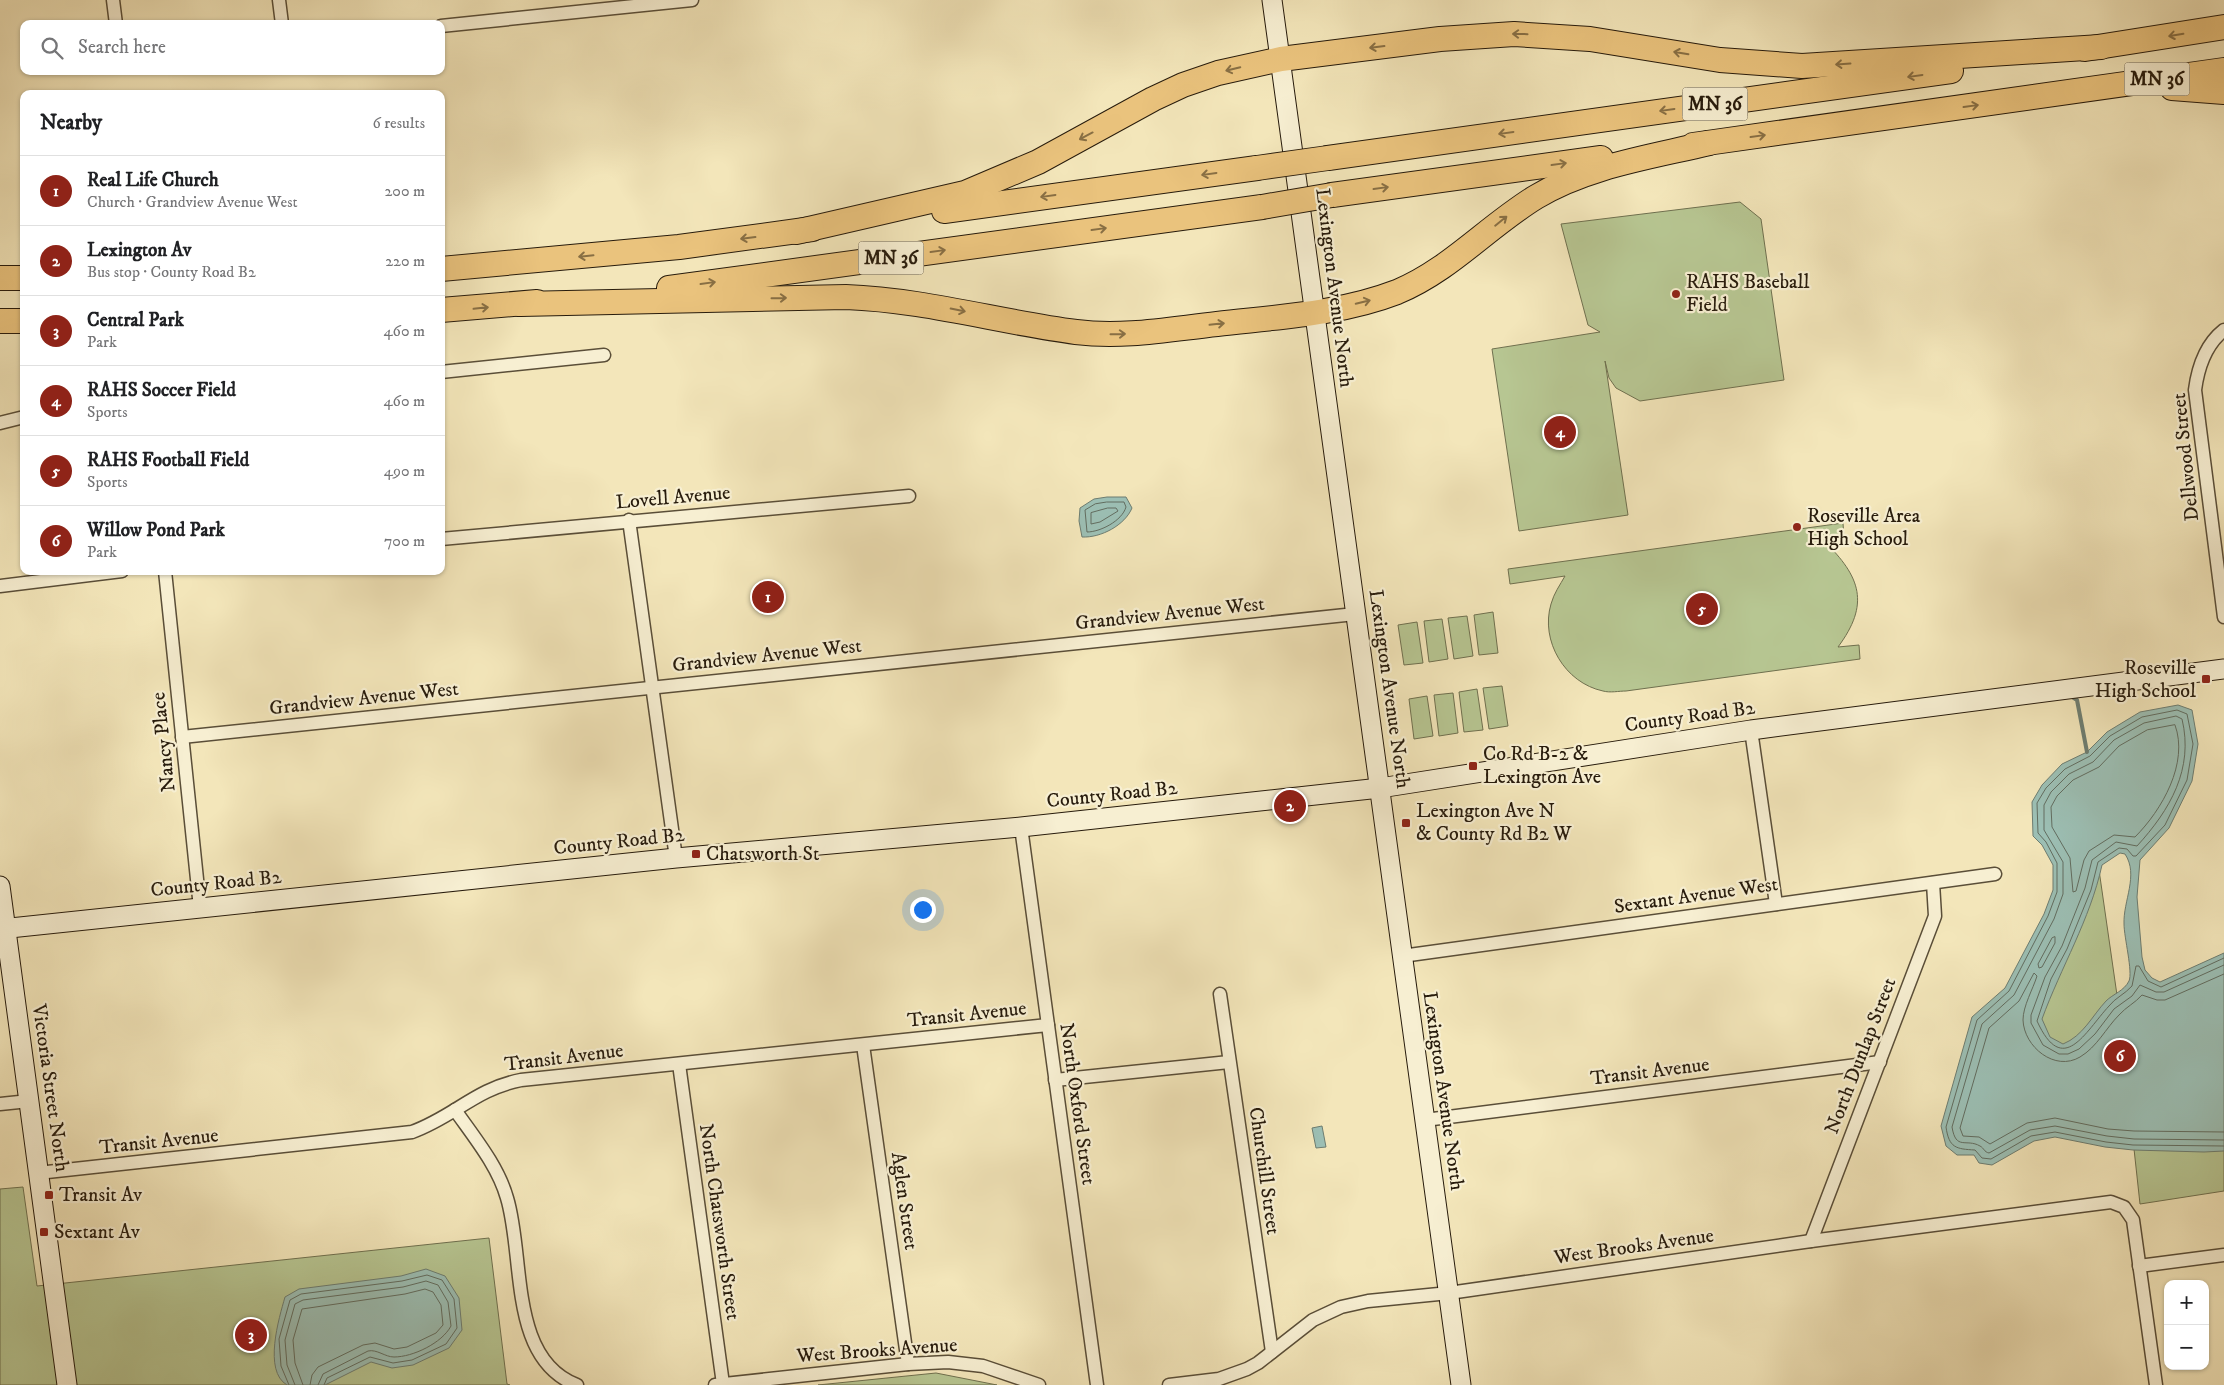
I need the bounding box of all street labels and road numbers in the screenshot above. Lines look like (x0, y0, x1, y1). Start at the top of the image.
road number: MN 36 (2124, 62, 2190, 96)
road number: MN 36 (1682, 88, 1748, 120)
street label: Lexington Avenue North (1309, 187, 1359, 390)
road number: MN 36 (858, 242, 924, 274)
street label: Dellwood Street (2167, 392, 2205, 522)
street label: Lovell Avenue (615, 481, 731, 515)
street label: Lexington Avenue North (1363, 588, 1415, 791)
street label: Grandview Avenue West (1074, 592, 1266, 636)
street label: Grandview Avenue West (671, 634, 863, 678)
street label: Grandview Avenue West (268, 677, 460, 721)
street label: Nancy Place (146, 691, 182, 793)
street label: County Road B2 (1623, 695, 1757, 739)
street label: County Road B2 (1045, 776, 1179, 814)
street label: County Road B2 (552, 823, 686, 861)
street label: County Road B2 (149, 865, 283, 903)
street label: Sextant Avenue West (1612, 872, 1780, 920)
street label: North Dunlap Street (1820, 974, 1902, 1138)
street label: Lexington Avenue North (1417, 990, 1469, 1193)
street label: Transit Avenue (906, 996, 1028, 1034)
street label: Victoria Street North (26, 1001, 74, 1174)
street label: North Oxford Street (1053, 1021, 1101, 1187)
street label: Transit Avenue (503, 1038, 625, 1078)
street label: Transit Avenue (1589, 1052, 1711, 1092)
street label: Churchill Street (1243, 1106, 1285, 1236)
street label: North Chatsworth Street (693, 1122, 745, 1322)
street label: Transit Avenue (98, 1123, 220, 1161)
street label: Aglen Street (885, 1150, 923, 1252)
street label: West Brooks Avenue (1552, 1223, 1715, 1271)
street label: West Brooks Avenue (795, 1333, 958, 1369)

